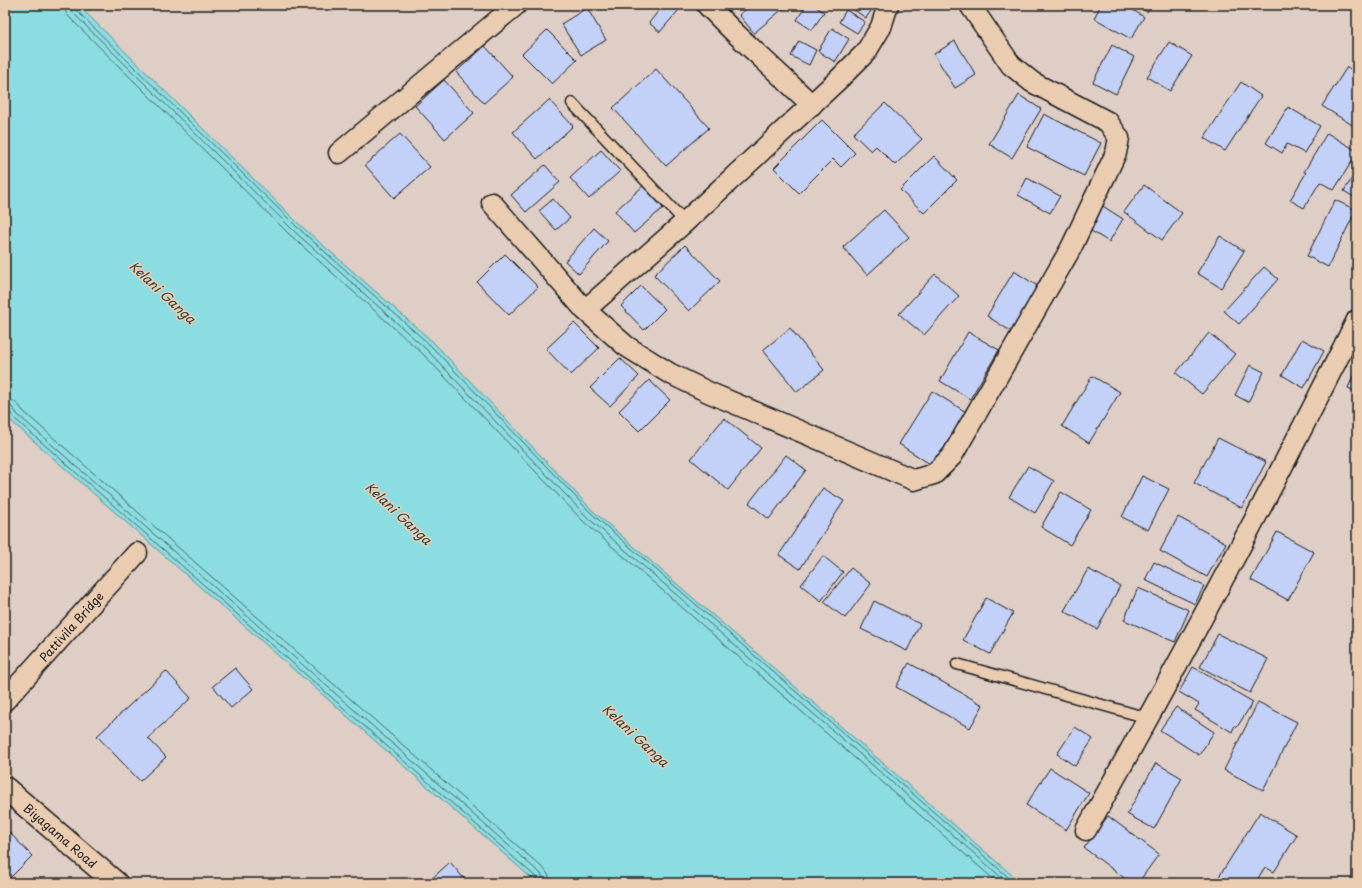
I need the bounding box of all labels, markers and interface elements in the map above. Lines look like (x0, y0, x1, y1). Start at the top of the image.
water label: Kelani Ganga (126, 256, 201, 328)
water label: Kelani Ganga (362, 477, 437, 549)
street label: Pattivila Bridge (35, 587, 107, 665)
water label: Kelani Ganga (599, 699, 674, 771)
street label: Biyagama Road (20, 799, 101, 872)

